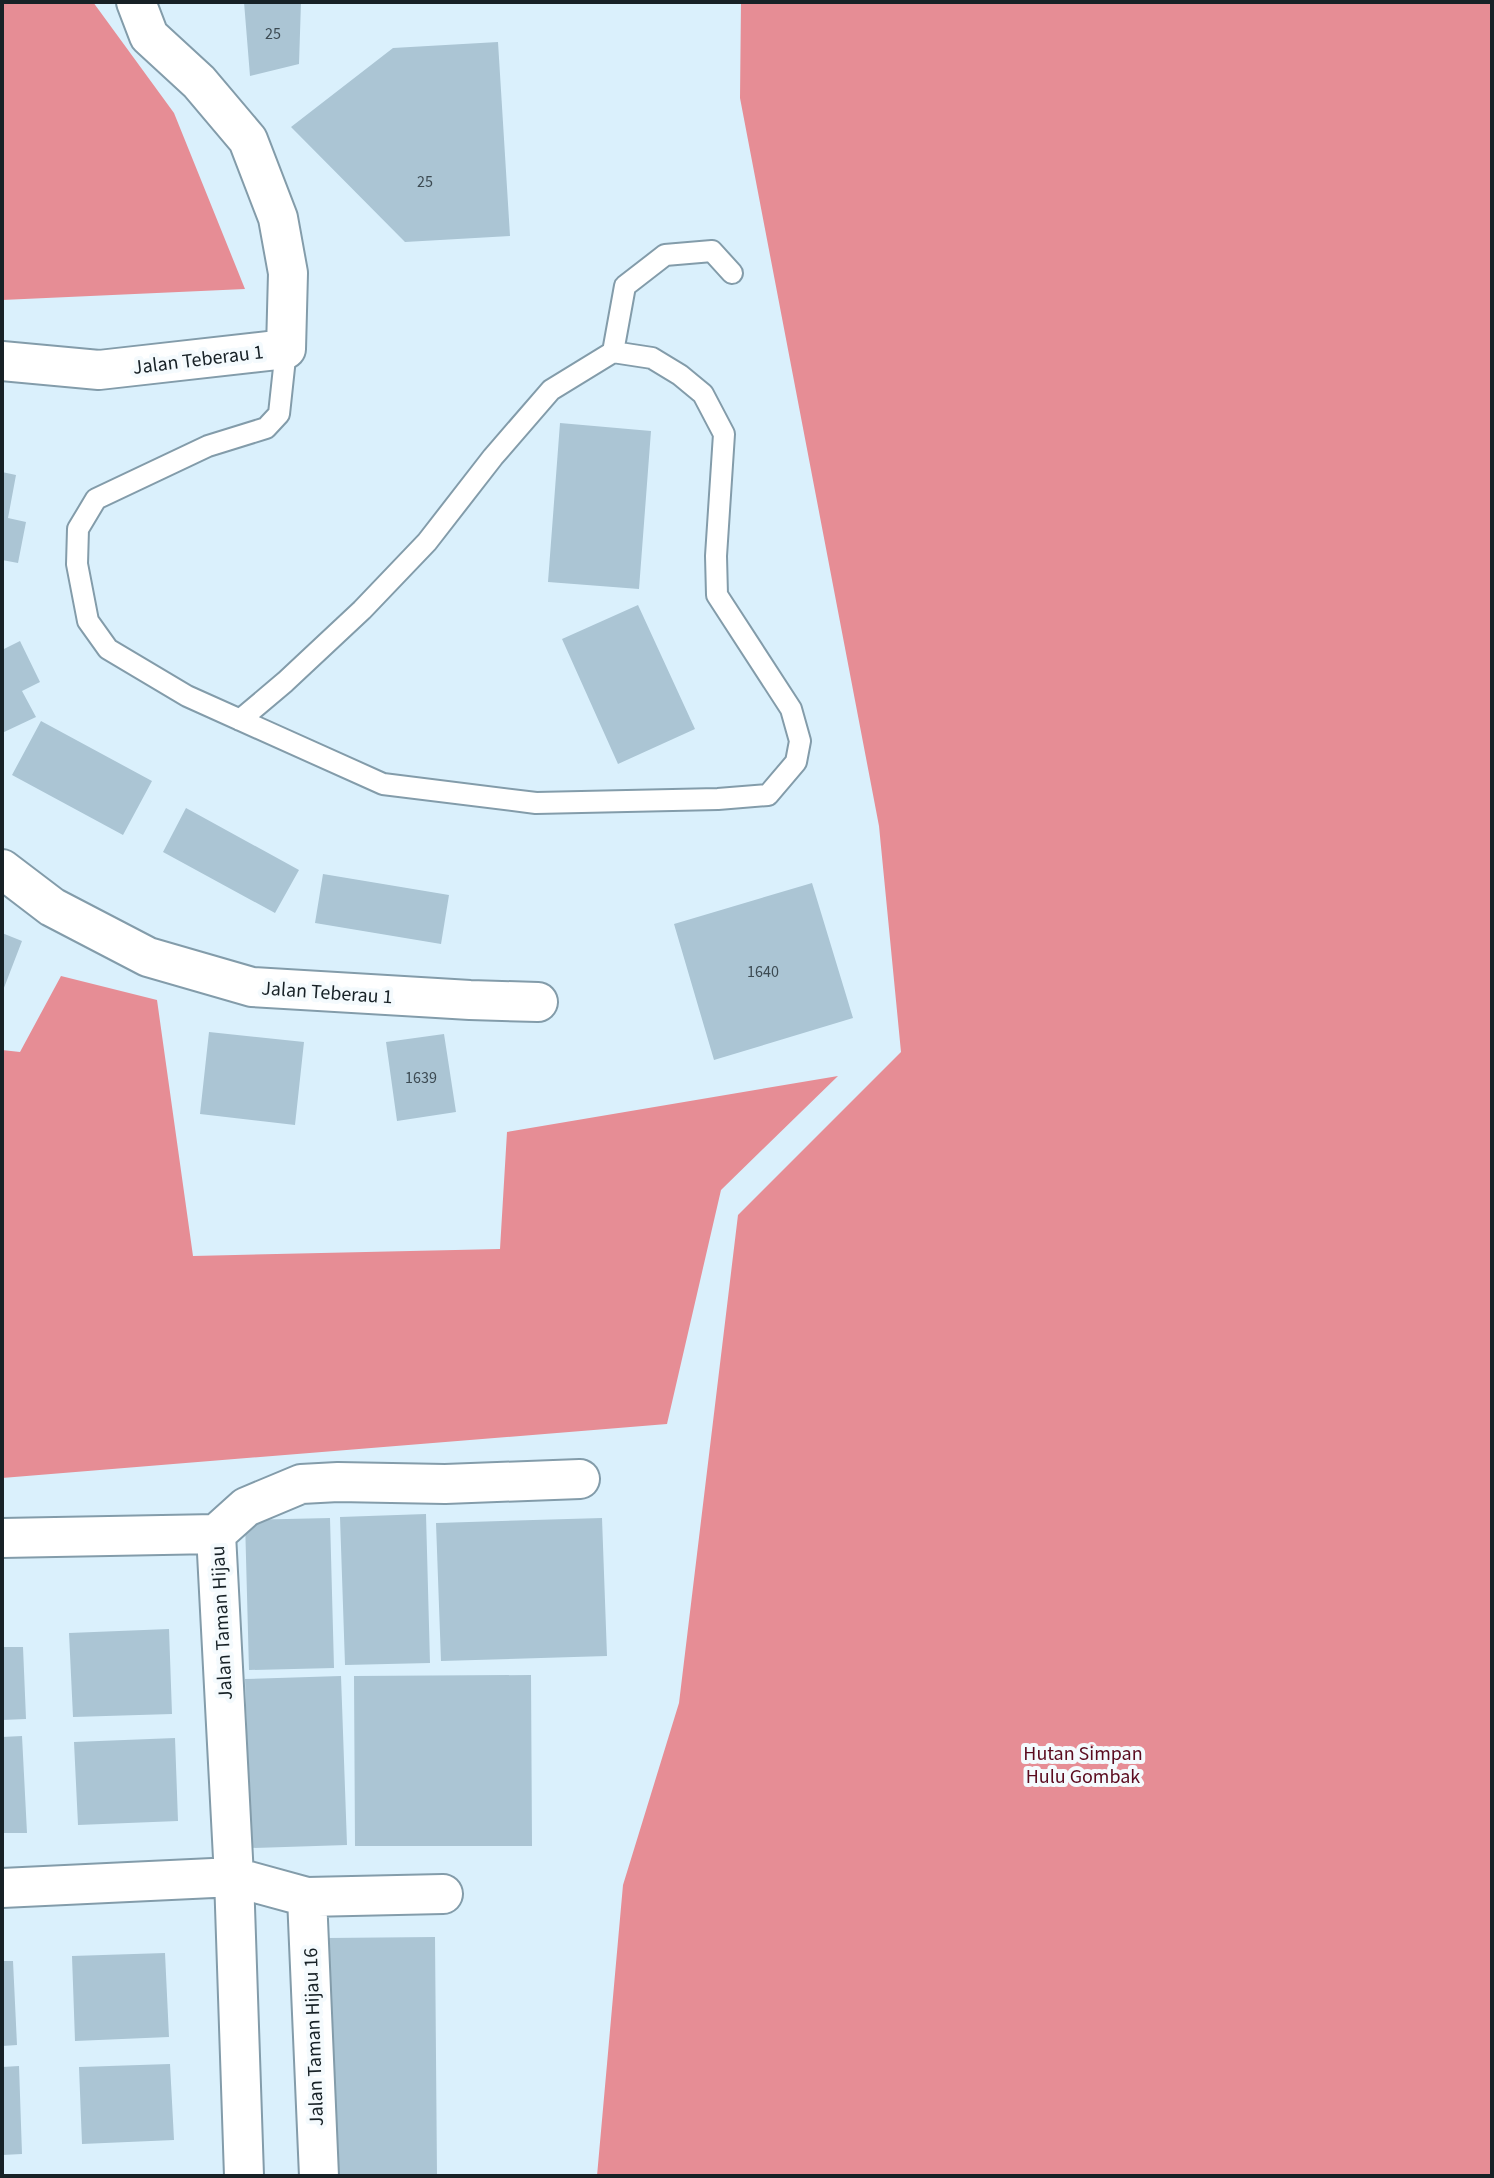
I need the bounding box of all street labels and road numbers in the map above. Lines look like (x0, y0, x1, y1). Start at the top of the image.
street label: Jalan Teberau 1 (131, 338, 265, 382)
street label: Jalan Teberau 1 (260, 974, 393, 1012)
street label: Jalan Taman Hijau (204, 1545, 240, 1701)
street label: Jalan Taman Hijau 16 (297, 1947, 331, 2127)

